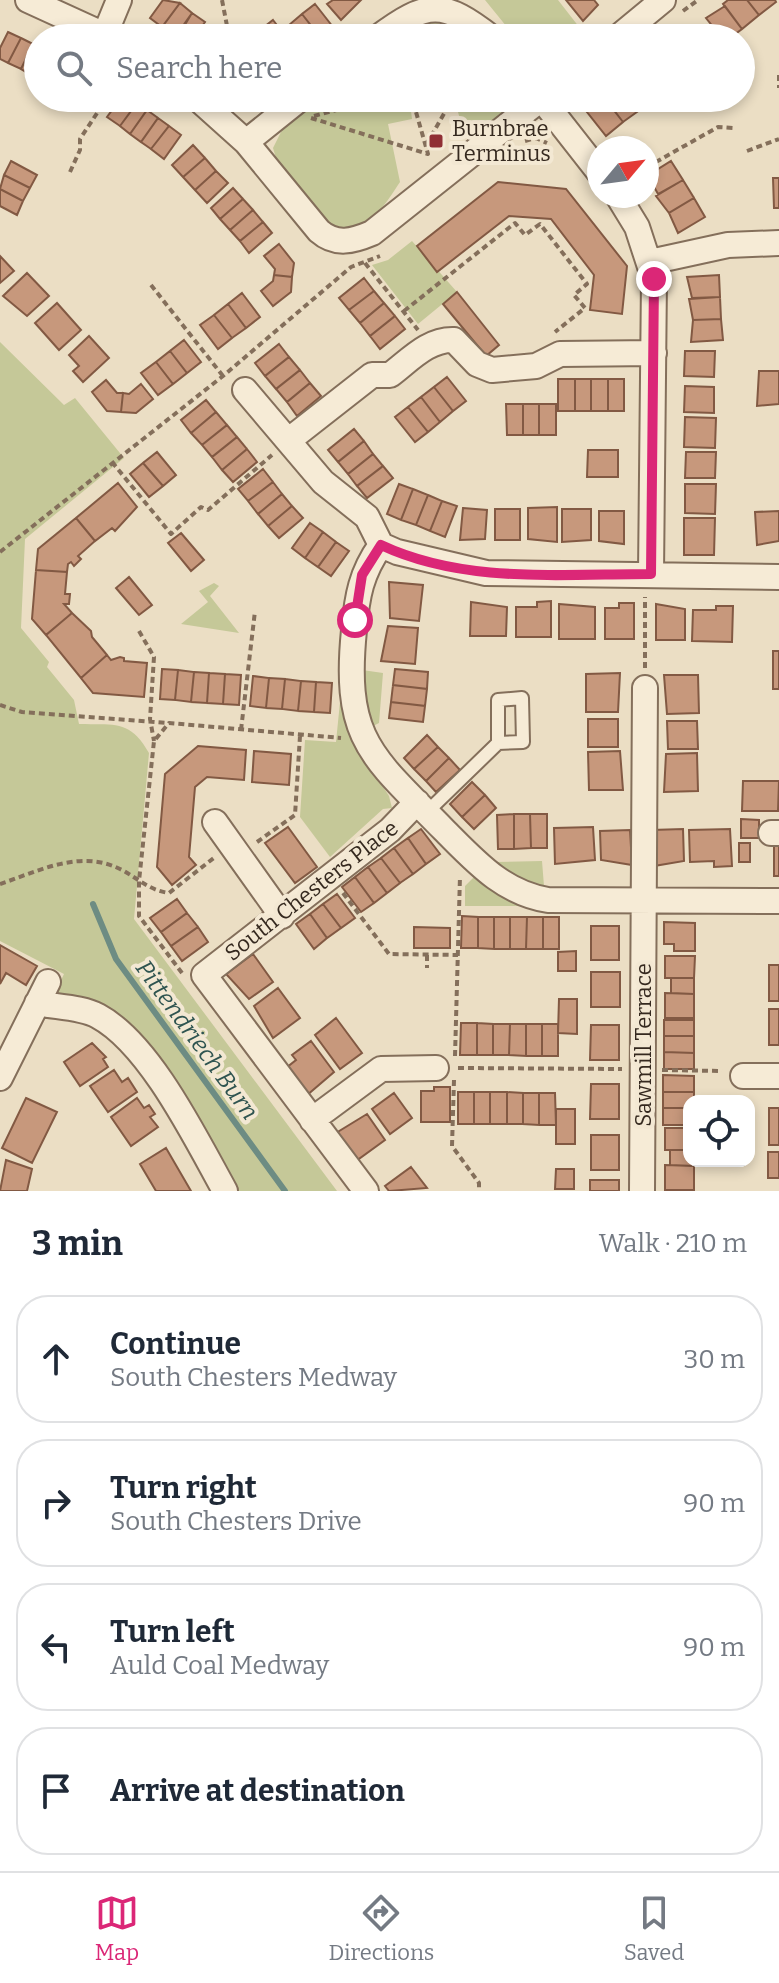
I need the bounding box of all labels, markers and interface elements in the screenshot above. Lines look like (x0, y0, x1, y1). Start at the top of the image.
search box (24, 24, 755, 112)
icon: search (52, 46, 96, 90)
text: Search here (116, 50, 283, 86)
place label: Burnbrae Terminus (452, 115, 551, 167)
marker: Burnbrae Terminus (427, 132, 445, 150)
north arrow (587, 136, 659, 208)
route end (636, 261, 672, 297)
route start (337, 602, 373, 638)
street label: South Chesters Place (219, 814, 403, 967)
water label: Pittendriech Burn (130, 955, 264, 1125)
street label: Sawmill Terrace (630, 963, 657, 1127)
map controls (683, 1095, 755, 1167)
button: locate (683, 1095, 755, 1167)
text: 3 min (32, 1223, 123, 1264)
text: Walk · 210 m (599, 1228, 747, 1259)
text: Continue (110, 1326, 241, 1362)
icon: ahead (34, 1337, 78, 1381)
text: 30 m (684, 1344, 745, 1375)
text: South Chesters Medway (110, 1362, 397, 1393)
text: Turn right (110, 1470, 257, 1506)
icon: right (34, 1481, 78, 1525)
text: 90 m (683, 1488, 745, 1519)
text: South Chesters Drive (110, 1506, 362, 1537)
text: Turn left (110, 1614, 235, 1650)
icon: left (34, 1625, 78, 1669)
text: 90 m (683, 1632, 745, 1663)
text: Auld Coal Medway (110, 1650, 329, 1681)
icon: arrive (34, 1769, 78, 1813)
text: Arrive at destination (110, 1773, 405, 1809)
tab: Map (95, 1891, 139, 1966)
tab: Directions (329, 1891, 434, 1966)
tab: Saved (624, 1891, 684, 1966)

